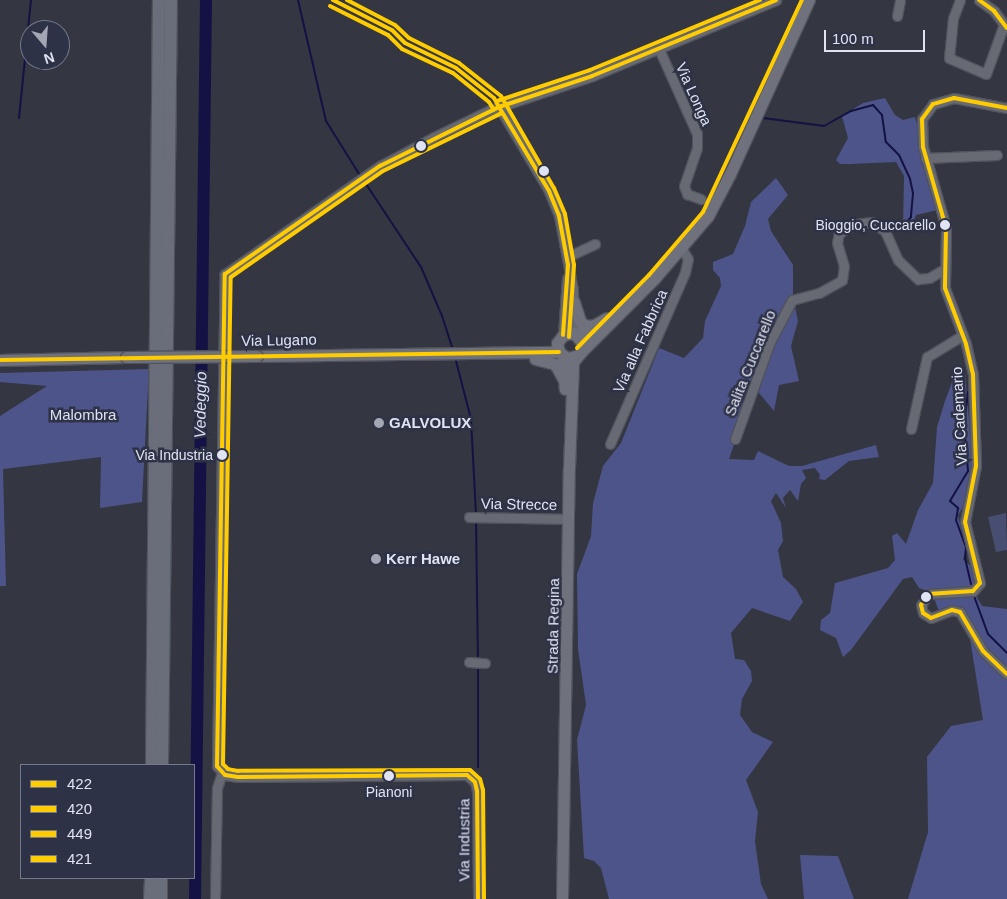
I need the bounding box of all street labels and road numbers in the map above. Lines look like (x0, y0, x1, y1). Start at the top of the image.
street label: Via Longa (672, 60, 716, 128)
street label: Via alla Fabbrica (609, 286, 671, 396)
street label: Salita Cuccarello (721, 307, 779, 419)
street label: Via Lugano (241, 330, 317, 350)
street label: Via Cademario (947, 366, 971, 466)
street label: Via Strecce (481, 494, 557, 514)
street label: Strada Regina (543, 578, 563, 674)
street label: Via Industria (455, 798, 473, 882)

